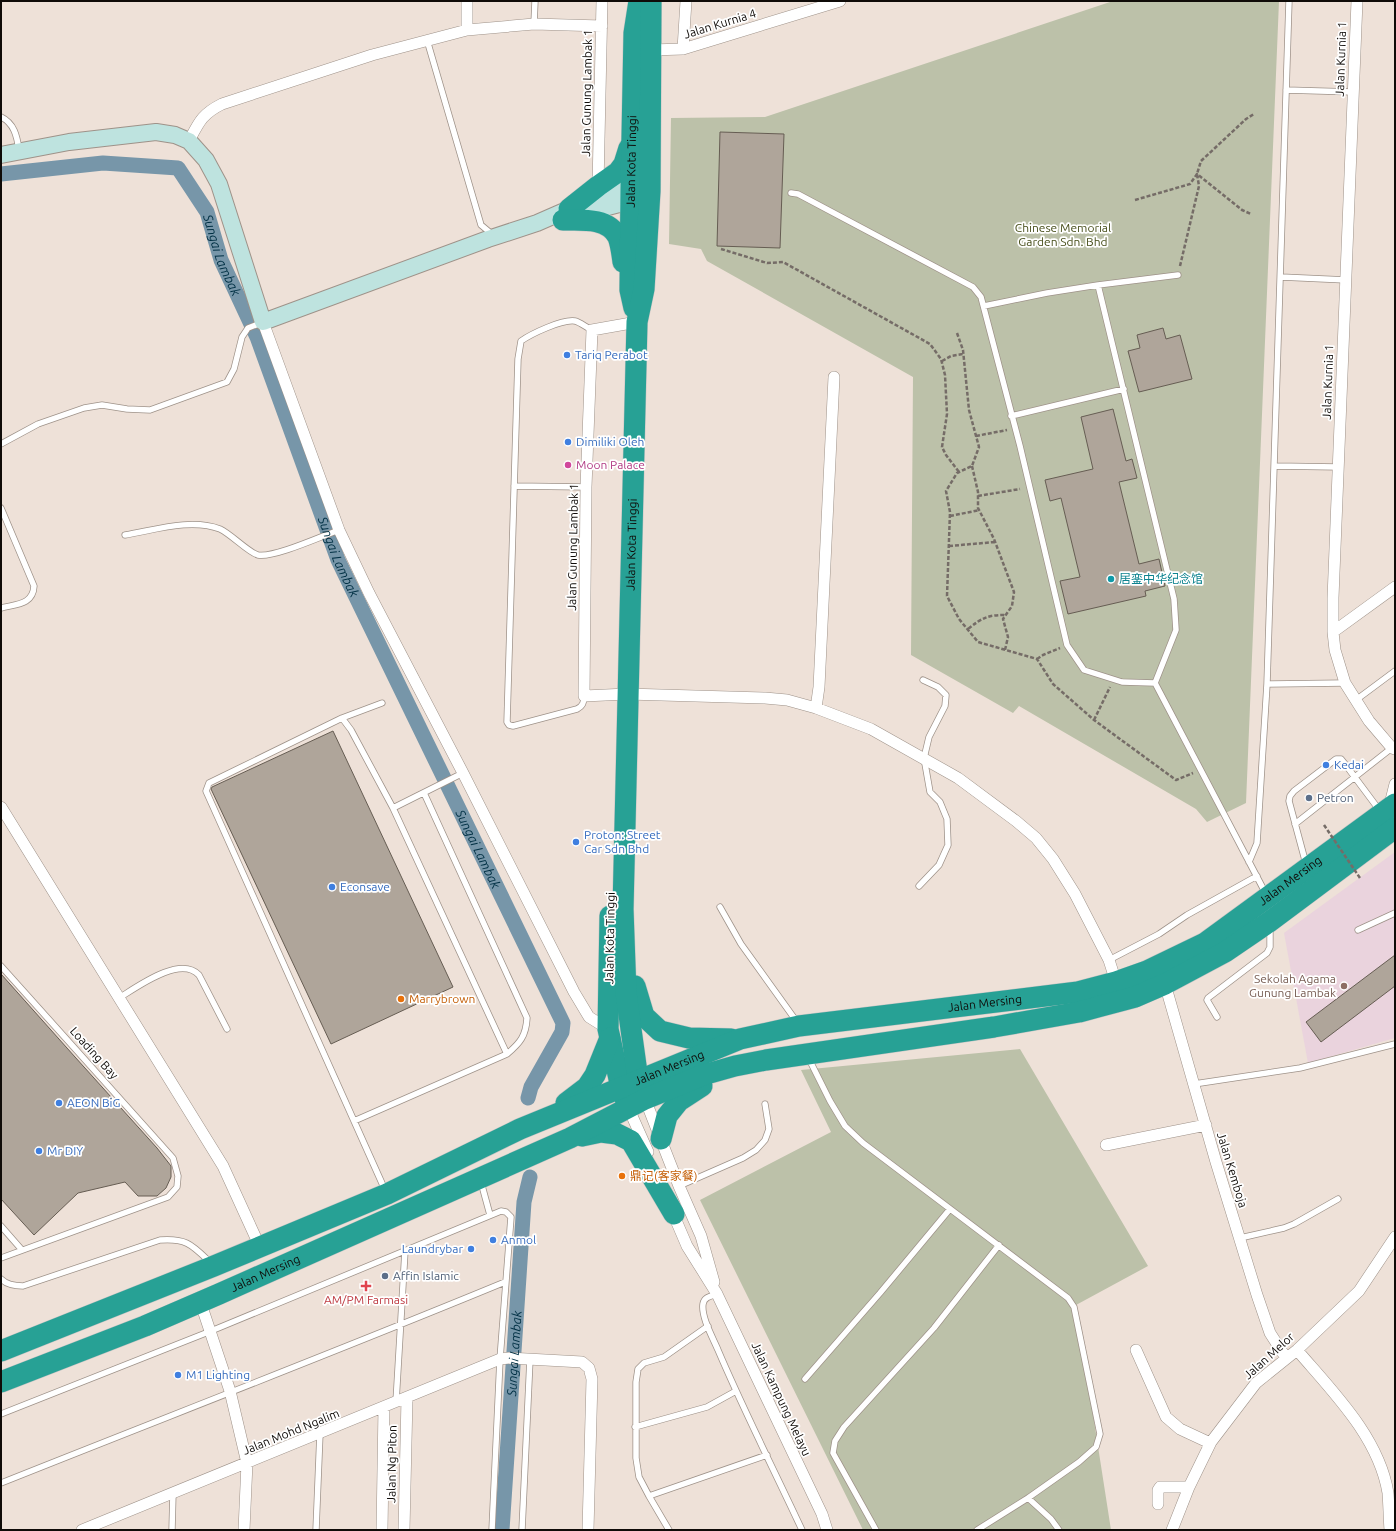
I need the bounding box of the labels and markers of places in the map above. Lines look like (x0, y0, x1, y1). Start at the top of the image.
place label: Tariq Perabot (575, 348, 648, 361)
marker: Tariq Perabot (562, 350, 572, 360)
place label: Dimiliki Oleh (576, 435, 644, 448)
marker: Dimiliki Oleh (563, 437, 573, 447)
place label: Moon Palace (576, 458, 645, 471)
marker: Moon Palace (563, 460, 573, 470)
place label: 居銮中华纪念馆 (1119, 572, 1203, 585)
marker: 居銮中华纪念馆 (1106, 574, 1116, 584)
place label: Kedai (1334, 758, 1364, 771)
marker: Kedai (1321, 760, 1331, 770)
place label: Petron (1317, 791, 1354, 804)
marker: Petron (1304, 793, 1314, 803)
place label: Proton: Street Car Sdn Bhd (584, 828, 661, 855)
marker: Proton: Street Car Sdn Bhd (571, 837, 581, 847)
place label: Econsave (340, 880, 390, 893)
marker: Econsave (327, 882, 337, 892)
place label: Sekolah Agama Gunung Lambak (1249, 972, 1336, 999)
marker: Sekolah Agama Gunung Lambak (1339, 981, 1349, 991)
place label: Marrybrown (409, 992, 475, 1005)
marker: Marrybrown (396, 994, 406, 1004)
place label: AEON BiG (67, 1096, 120, 1109)
marker: AEON BiG (54, 1098, 64, 1108)
place label: Mr DIY (47, 1144, 83, 1157)
marker: Mr DIY (34, 1146, 44, 1156)
place label: 鼎记(客家餐) (630, 1169, 698, 1183)
marker: 鼎记(客家餐) (617, 1171, 627, 1181)
place label: Anmol (501, 1233, 536, 1246)
marker: Anmol (488, 1235, 498, 1245)
place label: Laundrybar (402, 1242, 463, 1255)
marker: Laundrybar (466, 1244, 476, 1254)
place label: Affin Islamic (393, 1269, 459, 1282)
marker: Affin Islamic (380, 1271, 390, 1281)
marker: AM/PM Farmasi (361, 1281, 371, 1291)
place label: AM/PM Farmasi (324, 1293, 408, 1306)
place label: M1 Lighting (186, 1368, 250, 1381)
marker: M1 Lighting (173, 1370, 183, 1380)

